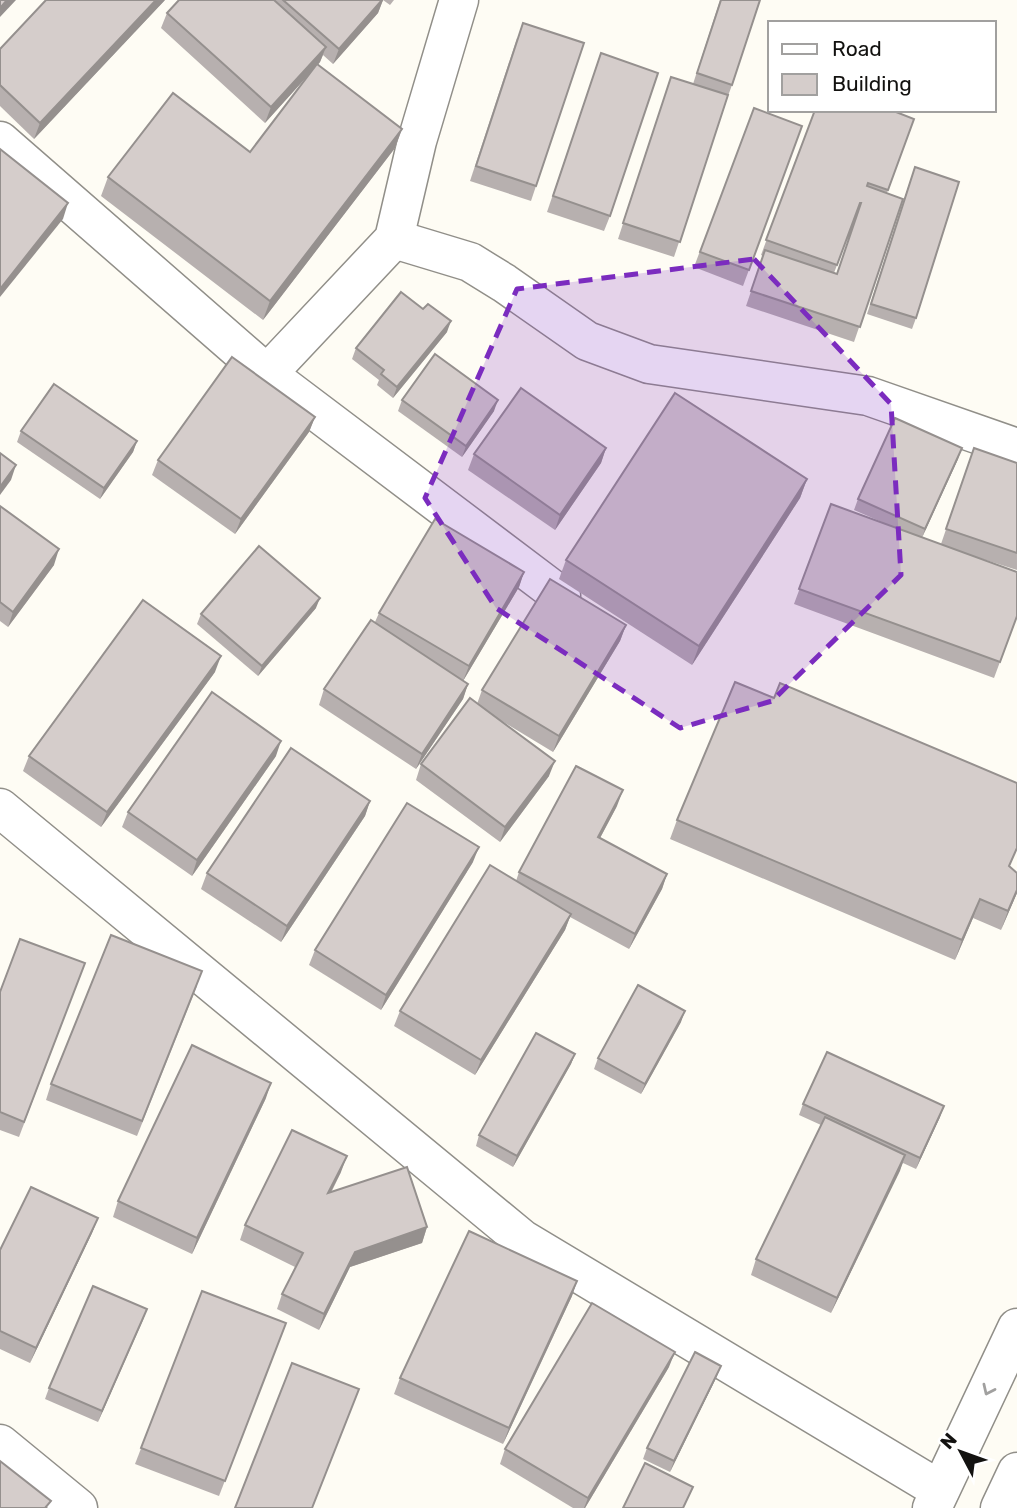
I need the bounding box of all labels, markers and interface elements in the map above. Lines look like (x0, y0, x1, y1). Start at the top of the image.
legend (768, 21, 996, 112)
text: Road (832, 36, 882, 61)
text: Building (832, 71, 912, 96)
one-way arrow (982, 1383, 996, 1395)
north arrow (926, 1417, 996, 1487)
text: N (935, 1428, 962, 1454)

